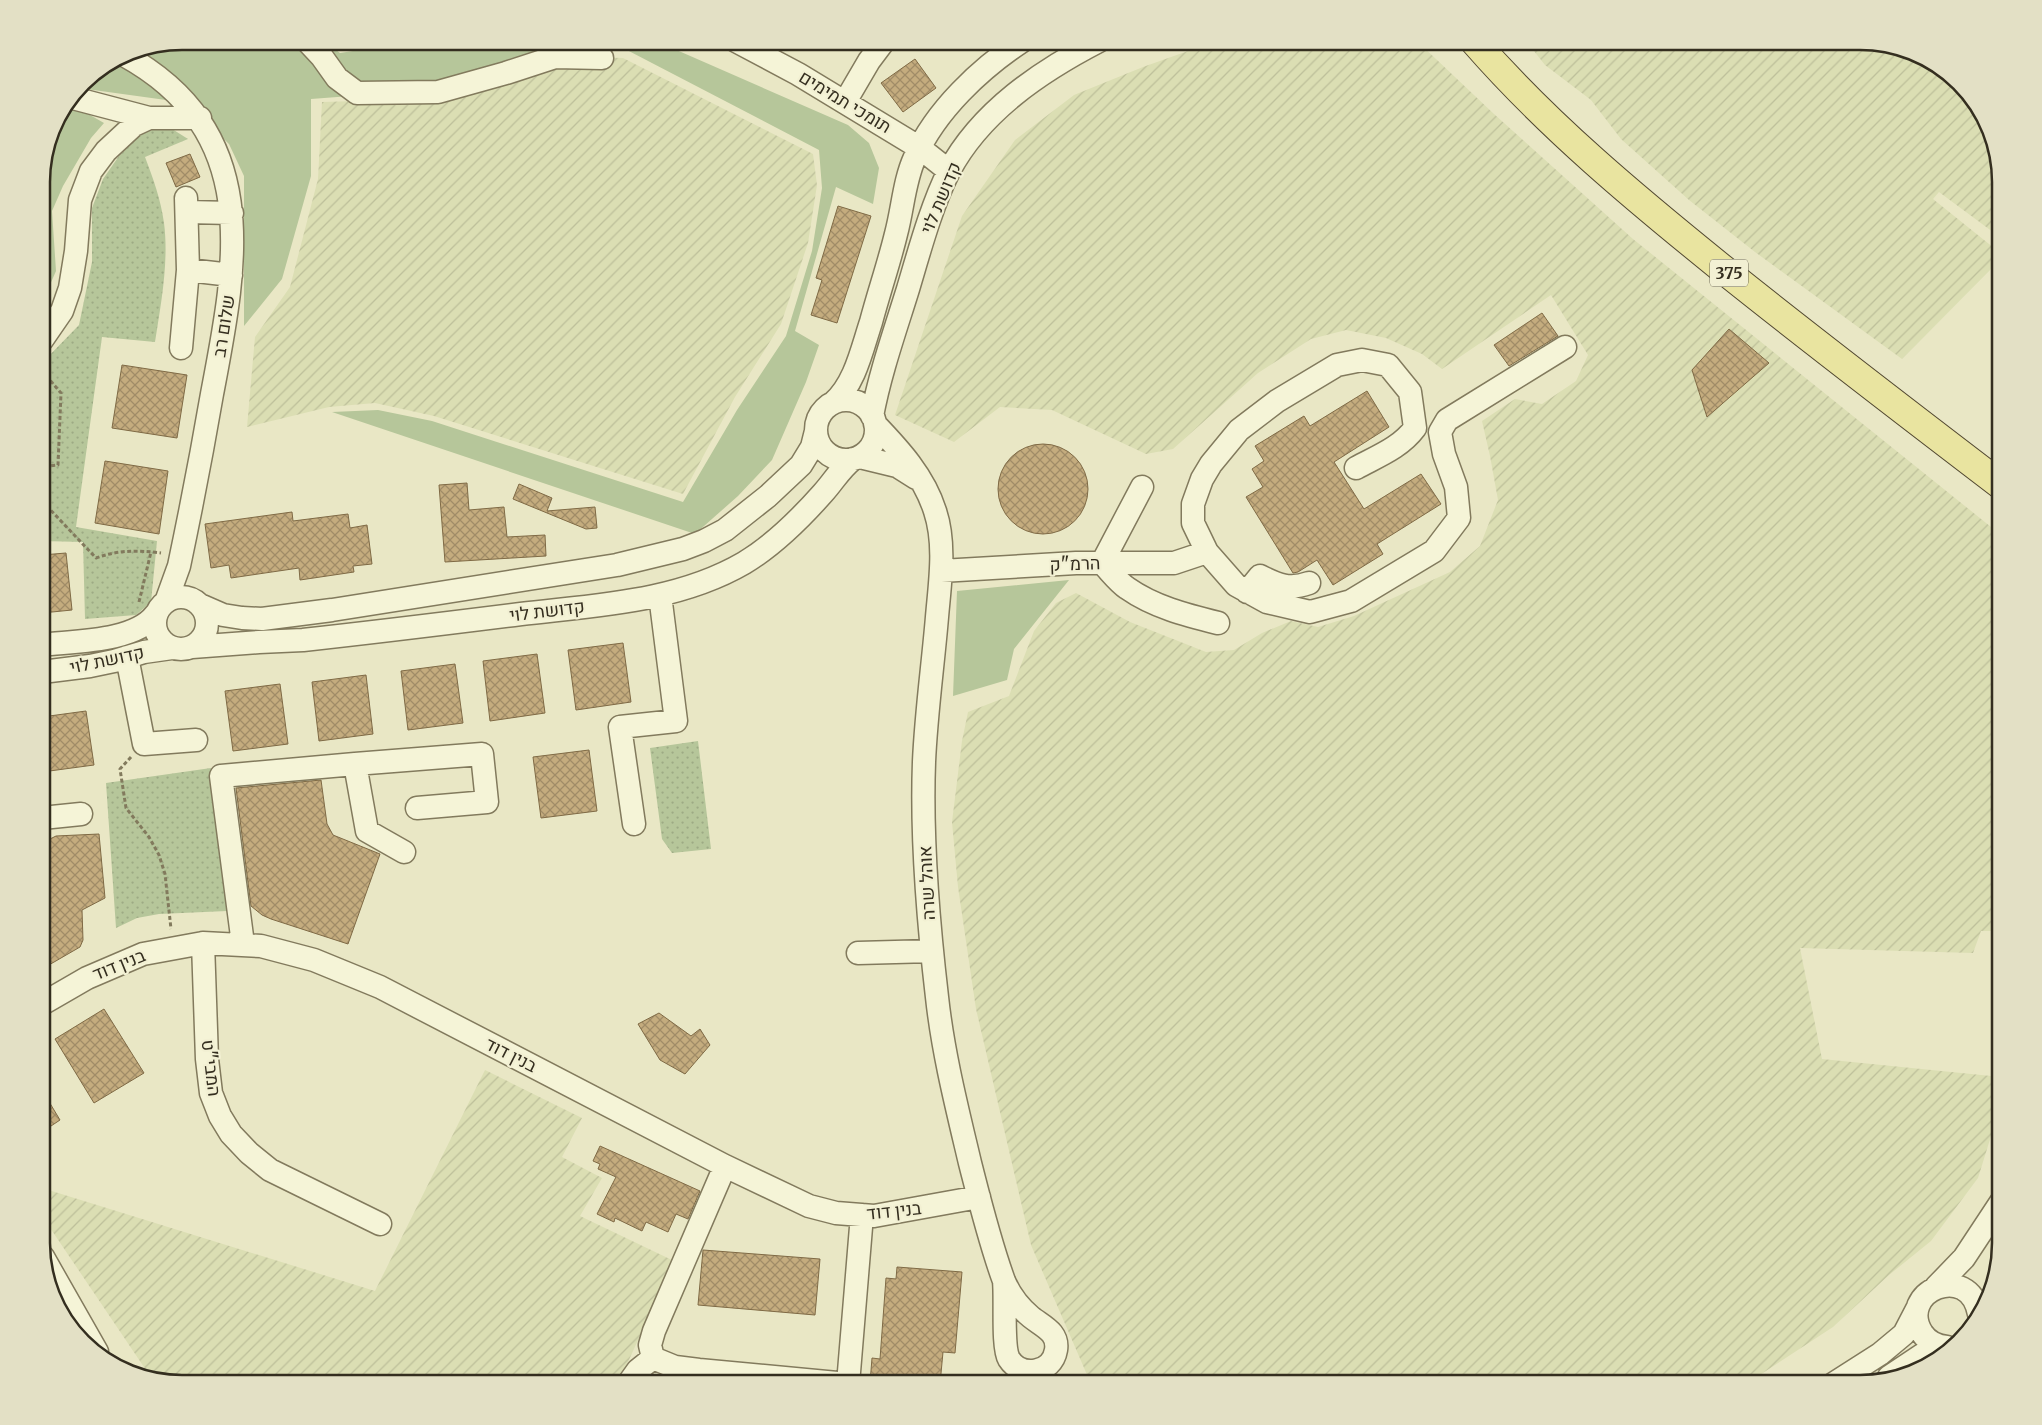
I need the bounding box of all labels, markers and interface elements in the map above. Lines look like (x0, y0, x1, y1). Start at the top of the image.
street label: תומכי תמימים (795, 65, 896, 138)
street label: קדושת לוי (915, 158, 966, 237)
road number: 375 (1710, 260, 1748, 286)
street label: שלום רב (207, 293, 240, 359)
street label: הרמ"ק (1049, 551, 1101, 576)
street label: קדושת לוי (508, 594, 586, 627)
street label: קדושת לוי (67, 640, 146, 679)
street label: אוהל שרה (913, 845, 940, 921)
street label: בנין דוד (89, 943, 149, 985)
street label: בנין דוד (482, 1032, 541, 1078)
street label: המבי"ט (197, 1038, 226, 1098)
street label: בנין דוד (865, 1196, 923, 1225)

